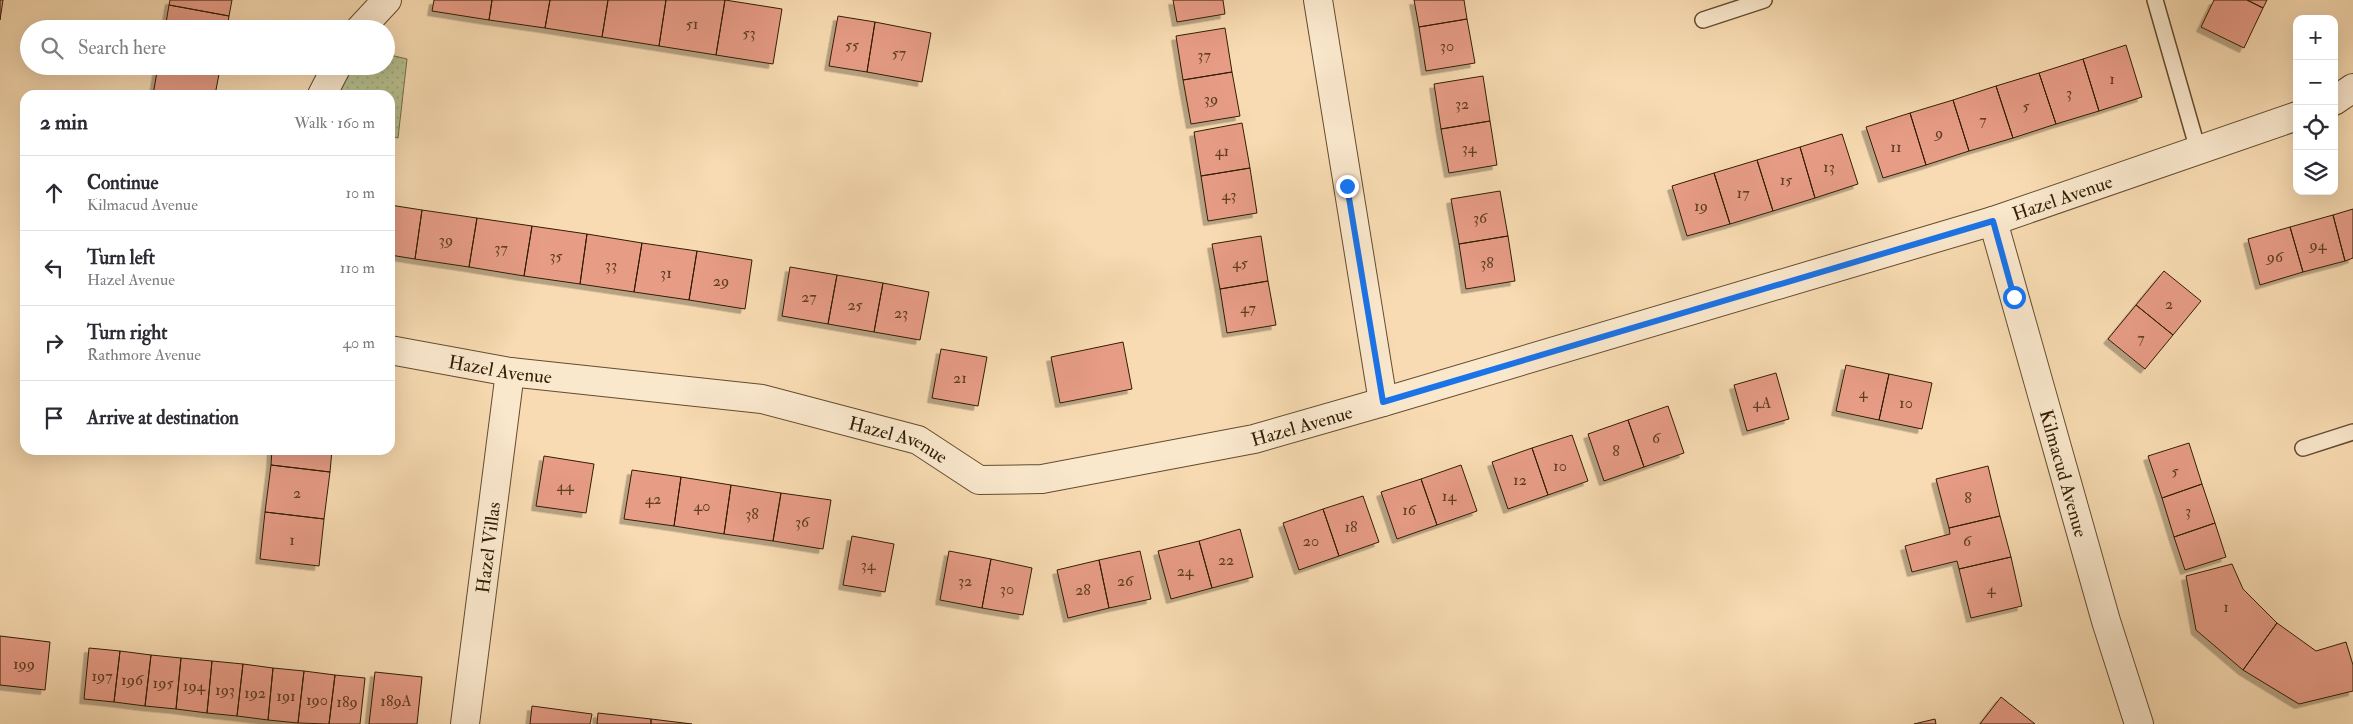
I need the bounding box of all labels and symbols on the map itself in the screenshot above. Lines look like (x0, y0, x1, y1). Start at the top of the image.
house number: 51 (686, 14, 698, 34)
house number: 53 (742, 23, 756, 43)
house number: 55 (845, 35, 859, 55)
house number: 30 (1440, 36, 1454, 56)
house number: 57 (892, 43, 907, 63)
house number: 37 (1197, 45, 1211, 65)
house number: 1 (2109, 69, 2115, 89)
house number: 3 (2066, 83, 2072, 103)
house number: 39 (1204, 89, 1218, 109)
house number: 32 (1455, 94, 1469, 114)
house number: 5 (2022, 96, 2030, 116)
house number: 7 (1979, 110, 1987, 130)
house number: 9 (1934, 123, 1943, 143)
house number: 11 (1890, 137, 1902, 157)
house number: 34 (1462, 138, 1478, 158)
house number: 41 (1215, 141, 1229, 161)
house number: 13 (1823, 157, 1835, 177)
house number: 15 (1780, 170, 1792, 190)
street label: Hazel Avenue (2009, 170, 2116, 226)
route end (1336, 175, 1359, 198)
house number: 17 (1736, 183, 1750, 203)
house number: 43 (1222, 185, 1236, 205)
house number: 19 (1694, 196, 1708, 216)
house number: 36 (1473, 208, 1488, 228)
house number: 39 (439, 230, 453, 250)
house number: 94 (2309, 235, 2328, 255)
house number: 37 (494, 238, 508, 258)
house number: 35 (549, 246, 563, 266)
house number: 96 (2266, 247, 2284, 267)
house number: 45 (1232, 253, 1248, 273)
house number: 38 (1480, 253, 1494, 273)
house number: 33 (605, 255, 617, 275)
house number: 31 (660, 263, 672, 283)
house number: 29 (713, 271, 729, 291)
route start (2003, 286, 2026, 309)
house number: 27 (801, 287, 817, 307)
house number: 2 (2165, 294, 2173, 314)
house number: 25 (847, 295, 863, 315)
house number: 47 (1240, 298, 1256, 318)
house number: 23 (894, 303, 908, 323)
house number: 7 (2137, 328, 2145, 348)
street label: Hazel Avenue (446, 350, 553, 389)
house number: 21 (953, 368, 967, 388)
house number: 4 (1859, 383, 1869, 403)
house number: 4A (1753, 393, 1771, 413)
house number: 10 (1899, 393, 1913, 413)
street label: Hazel Avenue (1248, 400, 1355, 452)
street label: Kilmacud Avenue (2034, 407, 2093, 540)
street label: Hazel Avenue (846, 411, 952, 469)
house number: 6 (1652, 428, 1661, 448)
house number: 8 (1612, 441, 1620, 461)
house number: 10 (1553, 456, 1567, 476)
house number: 5 (2171, 461, 2179, 481)
house number: 12 (1513, 470, 1527, 490)
house number: 44 (556, 476, 575, 496)
house number: 2 (293, 483, 301, 503)
house number: 14 (1442, 486, 1458, 506)
house number: 8 (1964, 488, 1972, 508)
house number: 42 (645, 489, 661, 509)
house number: 40 (694, 496, 710, 516)
street label: Hazel Villas (471, 500, 506, 595)
house number: 16 (1402, 500, 1417, 520)
house number: 3 (2185, 501, 2191, 521)
house number: 38 (745, 504, 759, 524)
house number: 36 (795, 512, 810, 532)
house number: 18 (1344, 517, 1358, 537)
house number: 1 (289, 530, 295, 550)
house number: 20 (1303, 531, 1319, 551)
house number: 6 (1963, 531, 1972, 551)
house number: 22 (1218, 550, 1234, 570)
house number: 34 (861, 555, 877, 575)
house number: 24 (1177, 561, 1195, 581)
house number: 32 (958, 571, 972, 591)
house number: 26 (1117, 571, 1134, 591)
house number: 30 (1000, 579, 1014, 599)
house number: 4 (1987, 579, 1997, 599)
house number: 28 (1075, 580, 1091, 600)
house number: 1 (2223, 597, 2229, 617)
house number: 199 (13, 654, 35, 674)
house number: 197 (91, 666, 113, 686)
house number: 196 (121, 670, 144, 690)
house number: 195 (153, 673, 173, 693)
house number: 194 (183, 676, 207, 696)
house number: 193 (215, 680, 235, 700)
house number: 192 (244, 683, 266, 703)
house number: 191 (276, 686, 296, 706)
house number: 190 (306, 690, 328, 710)
house number: 189A (380, 691, 412, 711)
house number: 189 (336, 692, 358, 712)

